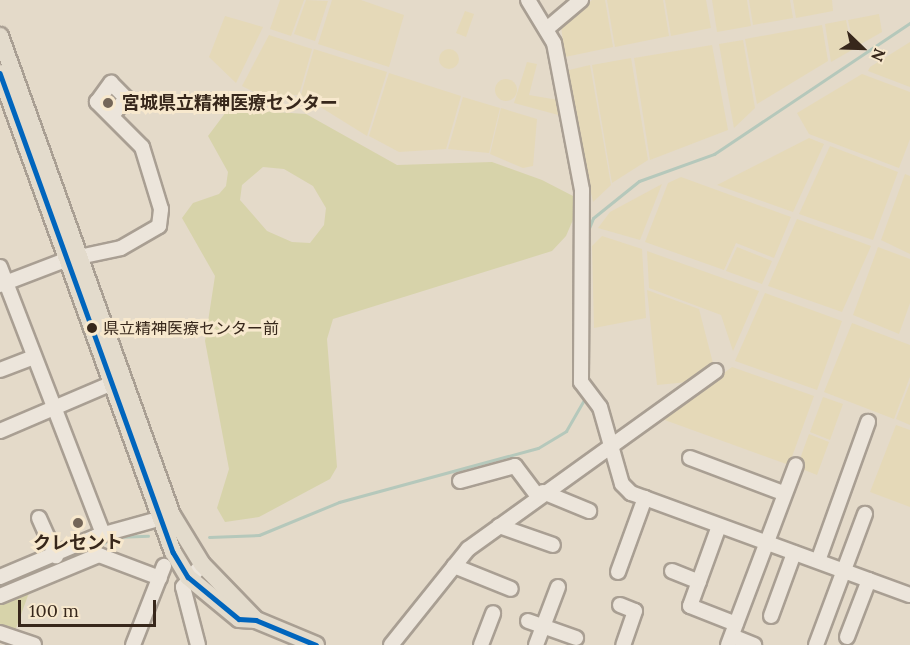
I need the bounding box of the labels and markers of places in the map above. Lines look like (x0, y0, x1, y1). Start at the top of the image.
place label: 宮城県立精神医療センター (122, 92, 338, 114)
marker: 宮城県立精神医療センター (99, 94, 117, 112)
place label: 県立精神医療センター前 (103, 318, 279, 338)
marker: 県立精神医療センター前 (86, 322, 98, 334)
marker: クレセント (71, 516, 85, 530)
place label: クレセント (33, 532, 123, 554)

